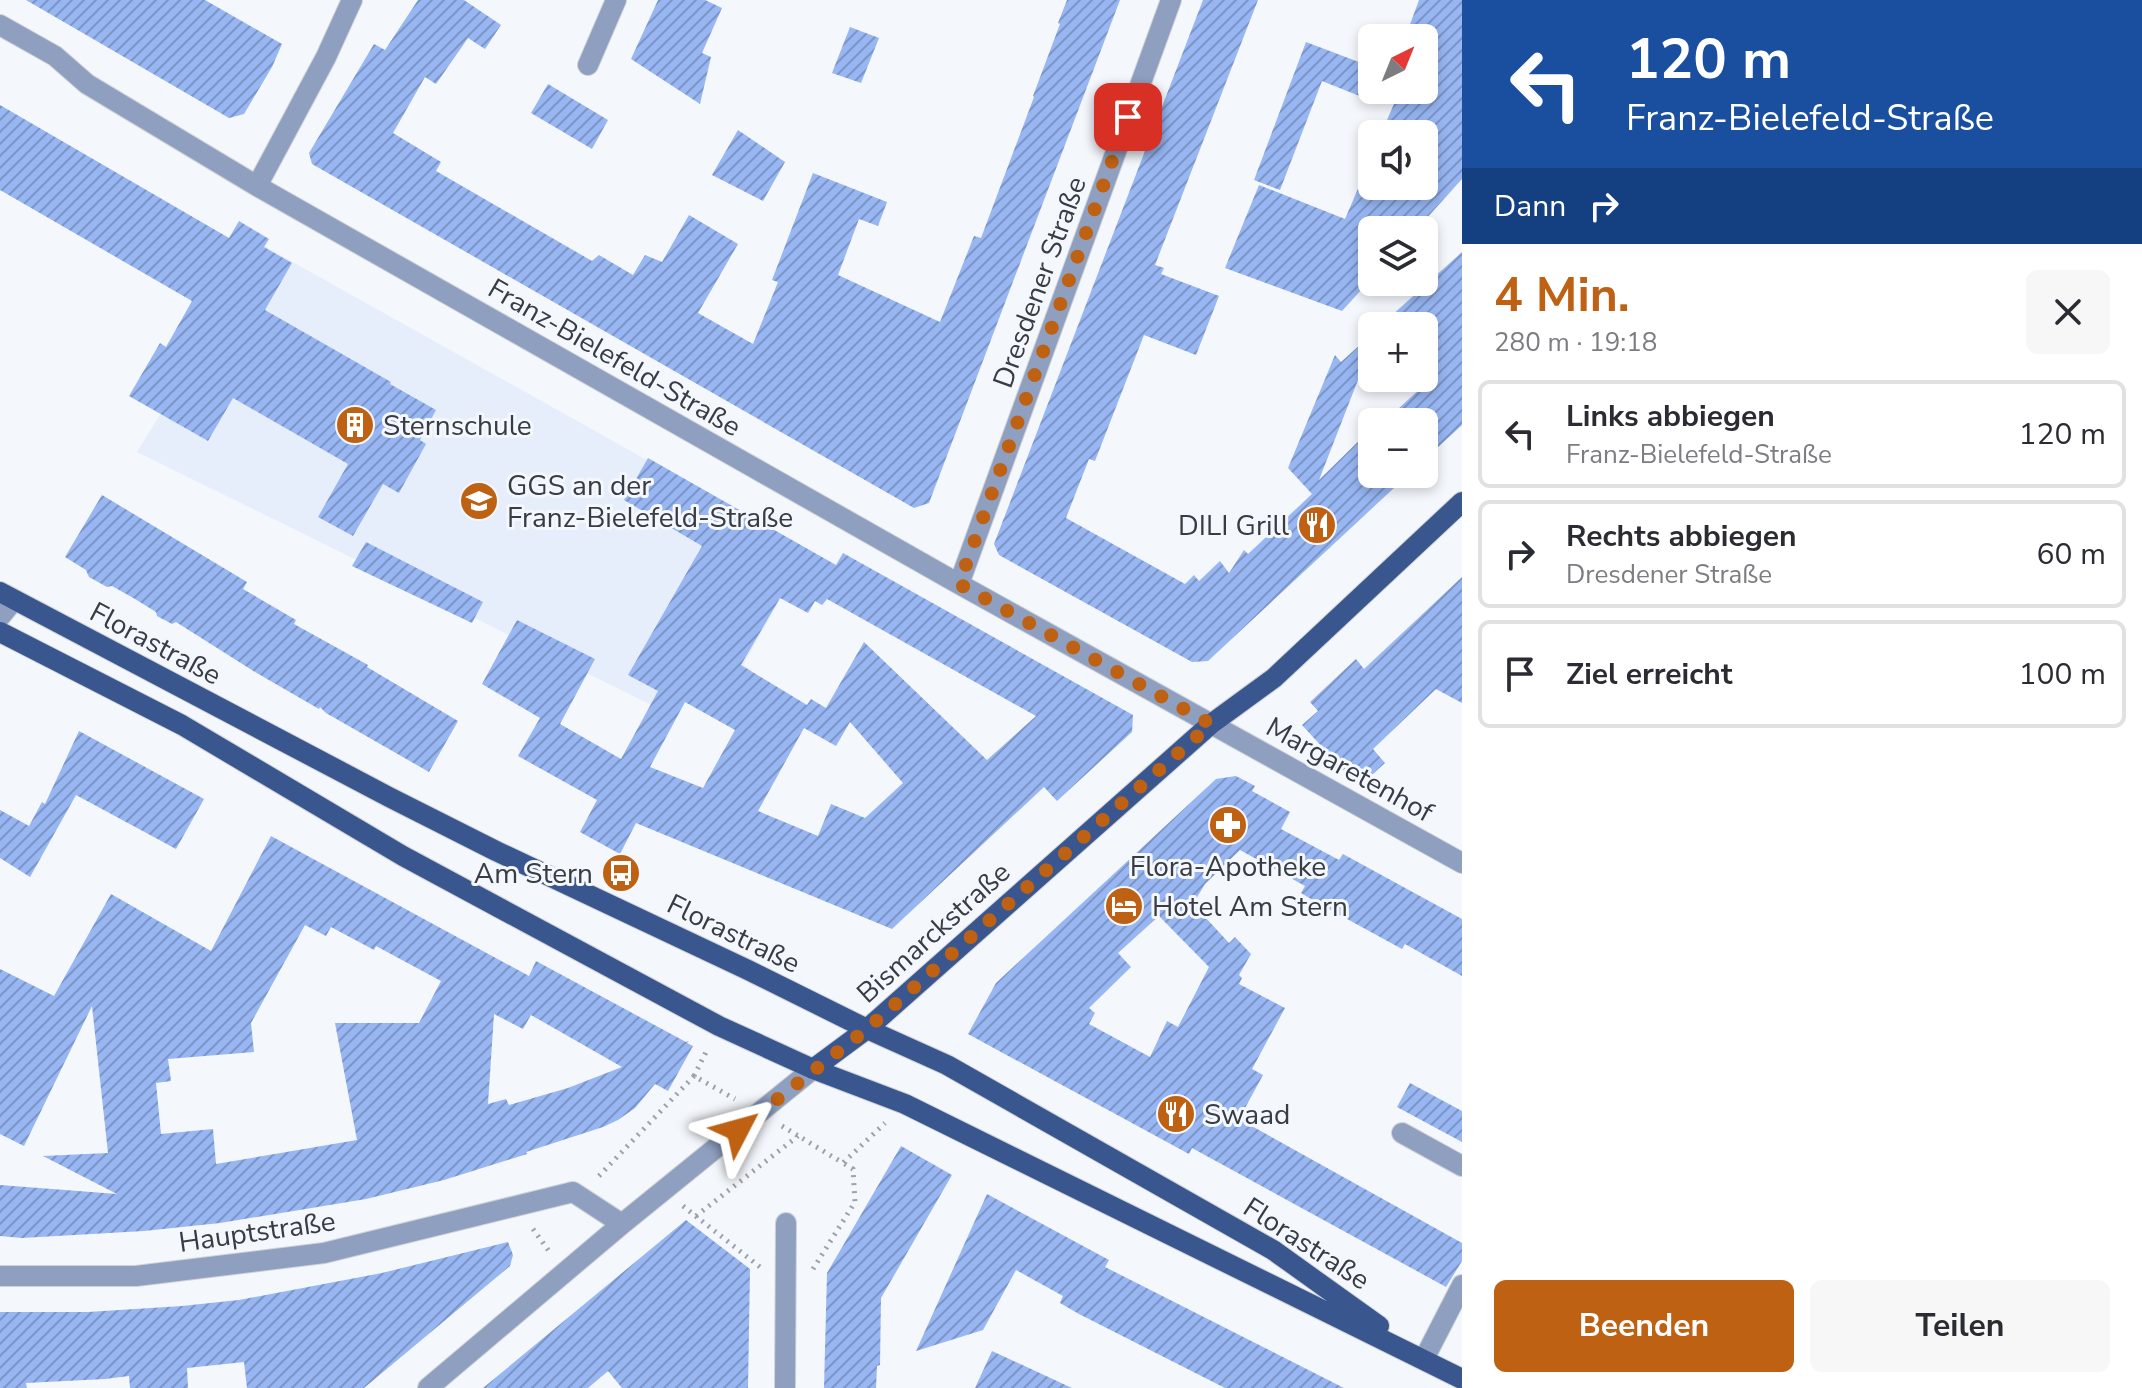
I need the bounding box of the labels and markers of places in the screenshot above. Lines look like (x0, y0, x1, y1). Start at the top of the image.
pin (1094, 83, 1162, 151)
building icon: Sternschule (334, 404, 376, 446)
place label: Sternschule (383, 407, 532, 445)
place label: GGS an der Franz-Bielefeld-Straße (507, 467, 793, 537)
school or university icon: GGS an der Franz-Bielefeld-Straße (458, 480, 500, 522)
restaurant icon: DILI Grill (1296, 504, 1338, 546)
place label: DILI Grill (1178, 507, 1290, 545)
pharmacy icon: Flora-Apotheke (1207, 804, 1249, 846)
place label: Flora-Apotheke (1130, 848, 1326, 886)
bus stop icon: Am Stern (600, 852, 642, 894)
place label: Am Stern (474, 855, 593, 893)
hotel icon: Hotel Am Stern (1103, 885, 1145, 927)
place label: Hotel Am Stern (1152, 888, 1348, 926)
restaurant icon: Swaad (1155, 1093, 1197, 1135)
place label: Swaad (1204, 1096, 1290, 1134)

